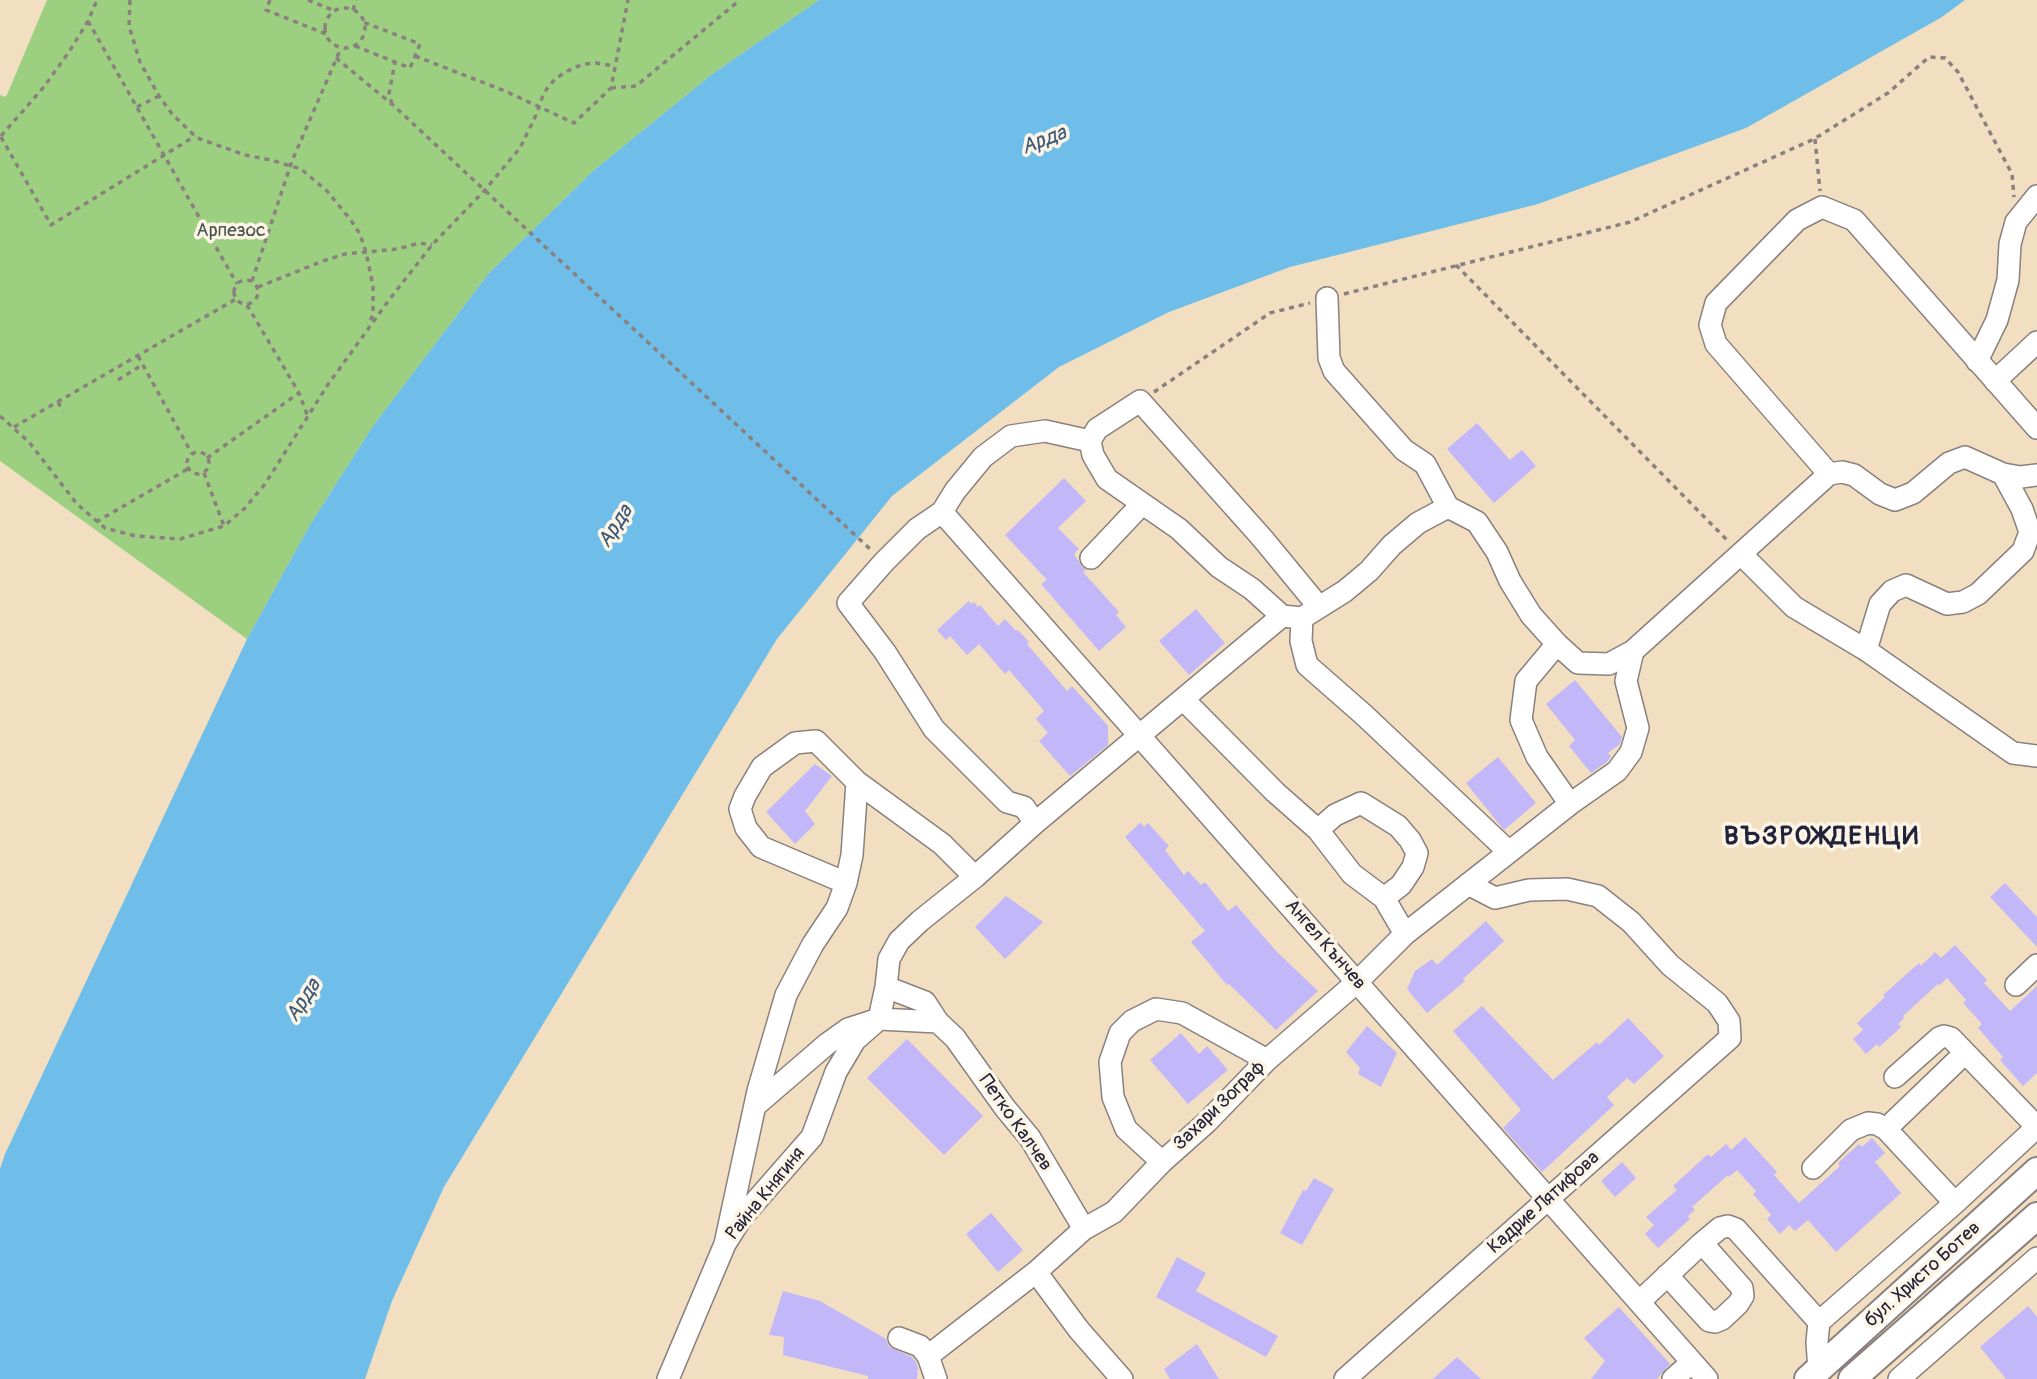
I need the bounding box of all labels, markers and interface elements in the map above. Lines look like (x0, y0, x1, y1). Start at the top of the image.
water label: Арда (1018, 121, 1070, 161)
park label: Арпезос (196, 220, 266, 242)
water label: Арда (593, 501, 639, 553)
district label: ВЪЗРОЖДЕНЦИ (1725, 821, 1919, 853)
street label: Ангел Кънчев (1280, 895, 1370, 995)
water label: Арда (281, 975, 327, 1027)
street label: Захари Зограф (1169, 1056, 1271, 1156)
street label: Петко Калчев (973, 1070, 1057, 1176)
street label: Райна Княгиня (722, 1143, 810, 1245)
street label: Кадрие Лятифова (1484, 1147, 1604, 1259)
street label: бул. Христо Ботев (1860, 1217, 1986, 1333)

